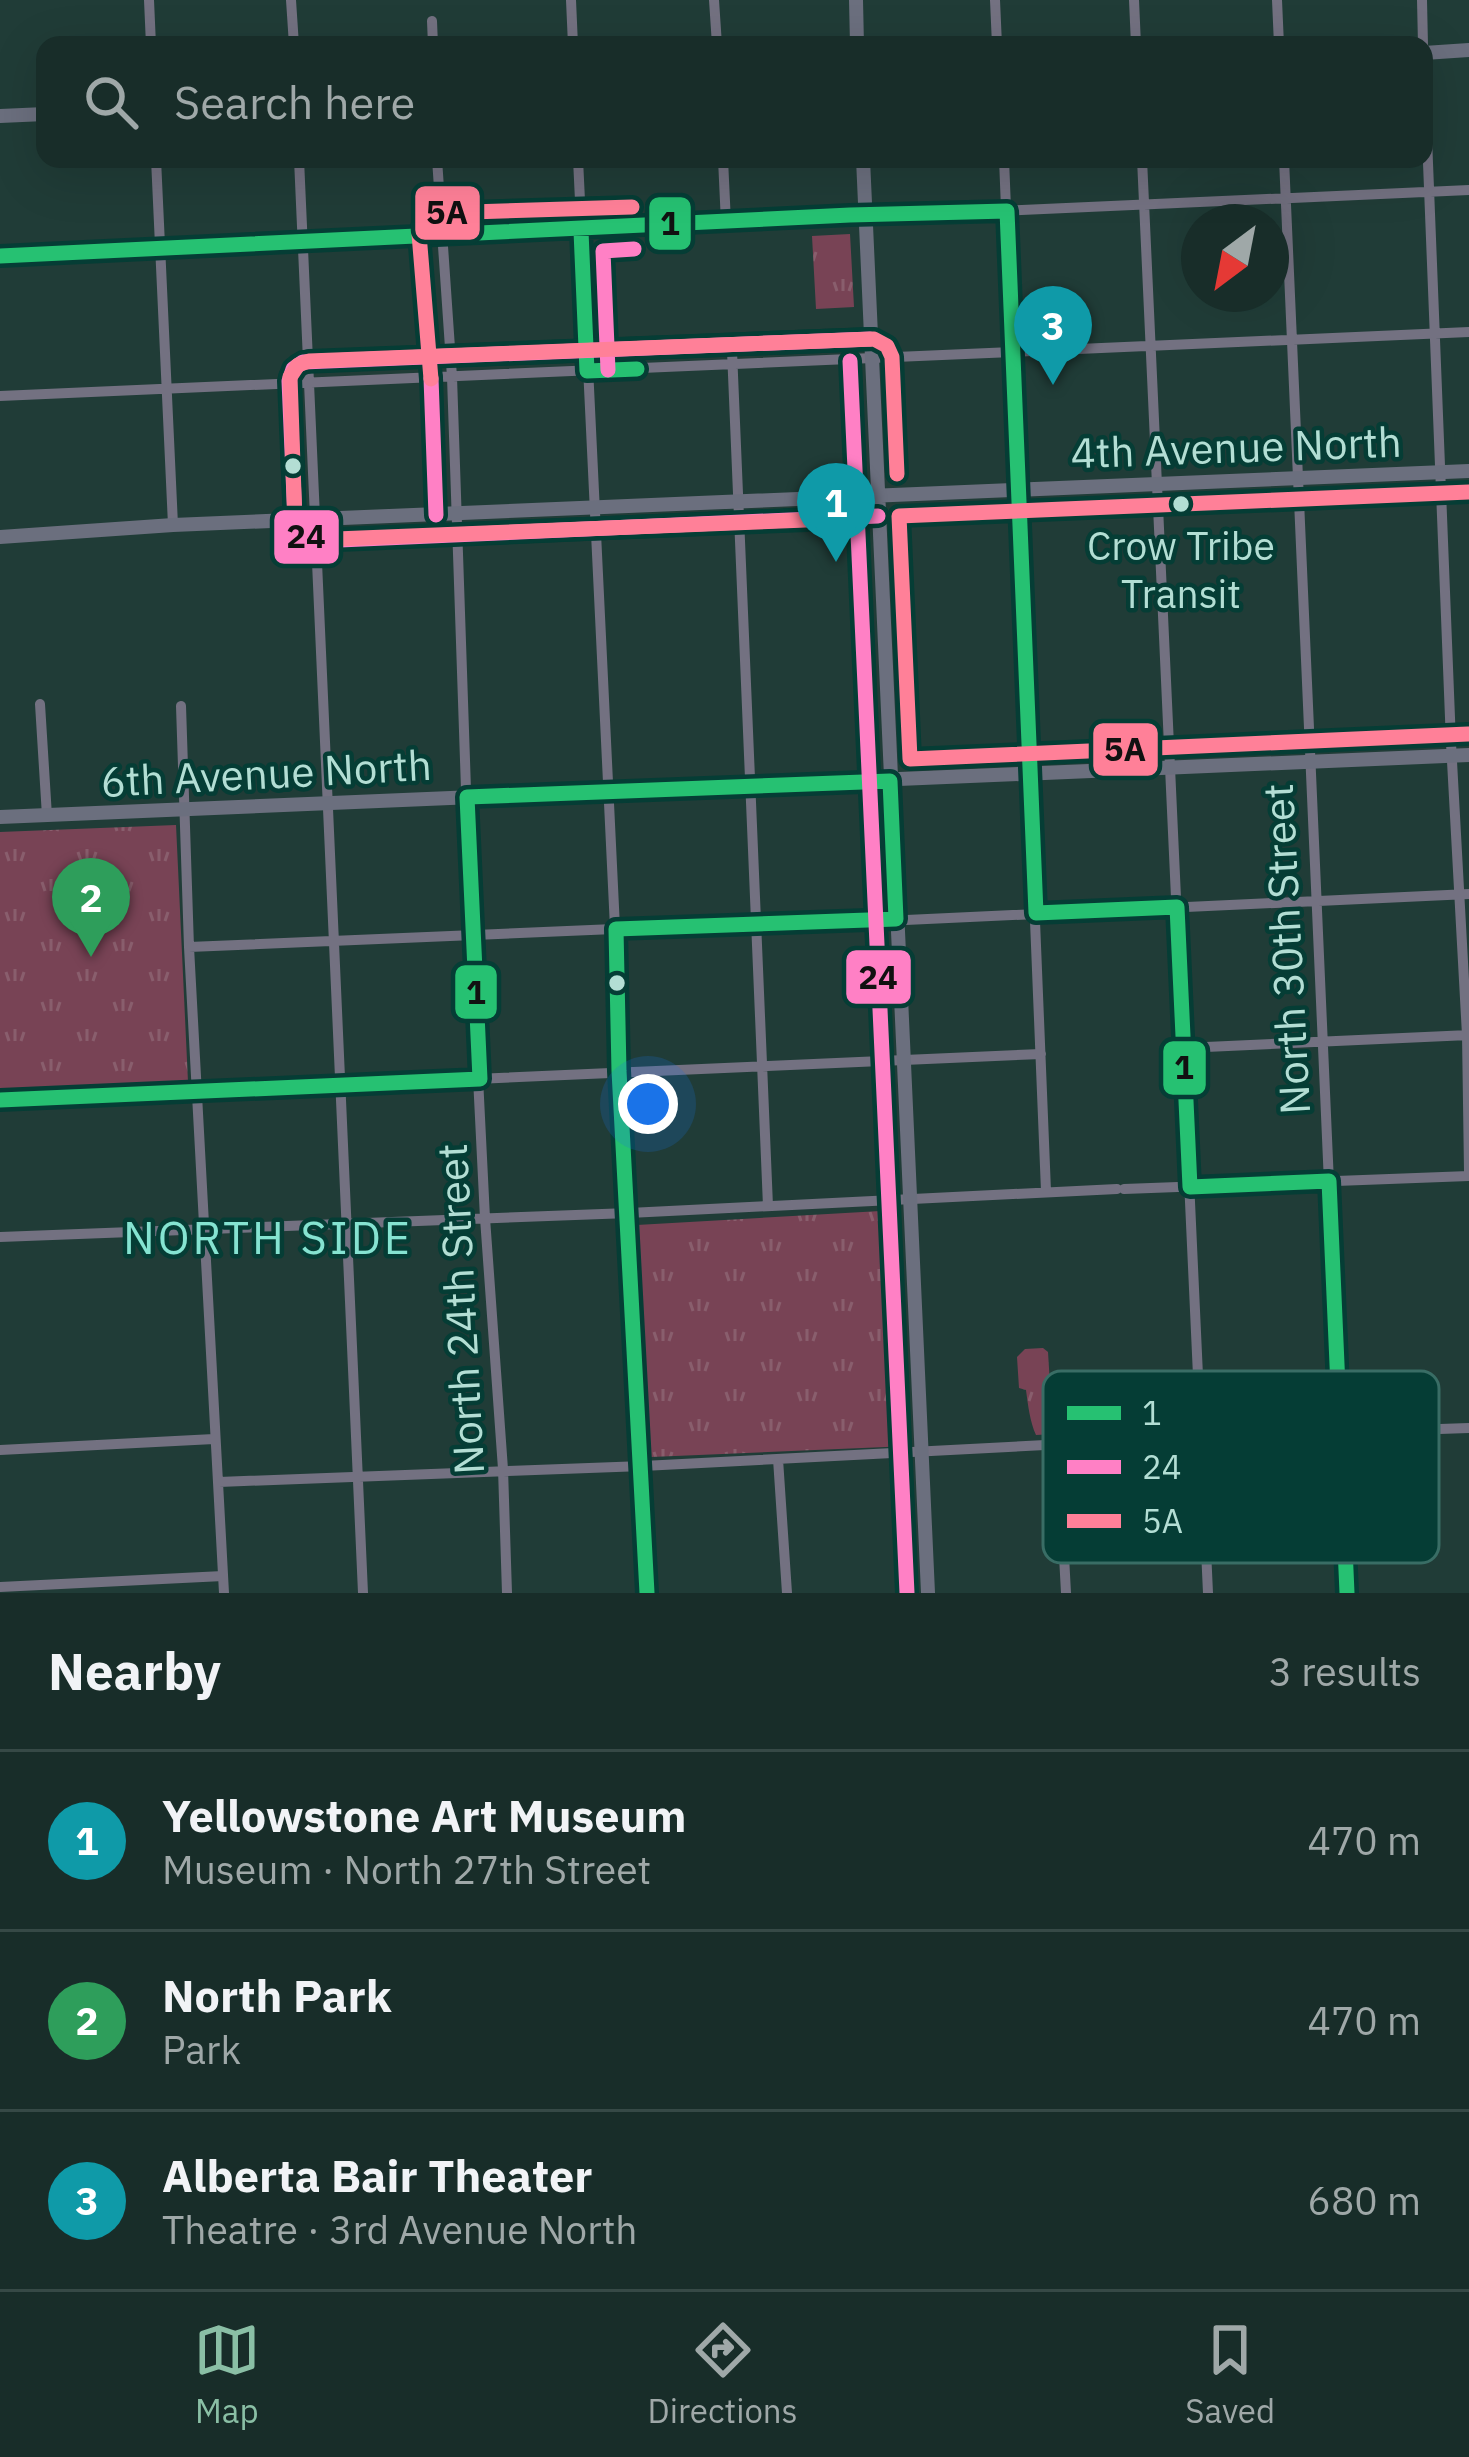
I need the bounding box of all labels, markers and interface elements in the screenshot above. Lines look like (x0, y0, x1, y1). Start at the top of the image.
search box (36, 36, 1433, 168)
icon: search (78, 69, 144, 135)
text: Search here (174, 73, 415, 131)
line badge: 5A (413, 184, 482, 242)
text: 5A (426, 190, 468, 233)
line badge: 1 (647, 195, 693, 252)
text: 1 (660, 201, 680, 244)
north arrow (1181, 204, 1289, 312)
pin: 3 (1014, 286, 1092, 385)
street label: 4th Avenue North (1070, 414, 1402, 480)
unlabelled marker (282, 455, 304, 477)
pin: 1 (797, 463, 875, 562)
marker: Crow Tribe Transit (1170, 493, 1192, 515)
line badge: 24 (272, 508, 341, 566)
text: 24 (286, 514, 326, 557)
place label: Crow Tribe Transit (1087, 520, 1275, 619)
line badge: 5A (1091, 721, 1160, 778)
text: 5A (1104, 727, 1146, 770)
street label: 6th Avenue North (99, 737, 433, 809)
street label: North 30th Street (1250, 782, 1322, 1116)
pin: 2 (52, 858, 130, 957)
line badge: 24 (844, 948, 913, 1006)
text: 24 (858, 955, 898, 998)
line badge: 1 (453, 963, 499, 1021)
text: 1 (466, 970, 486, 1013)
unlabelled marker (606, 972, 628, 994)
line badge: 1 (1161, 1039, 1208, 1097)
text: 1 (1174, 1045, 1194, 1088)
your location (618, 1074, 678, 1134)
street label: North 24th Street (424, 1142, 496, 1476)
district label: NORTH SIDE (123, 1208, 413, 1266)
legend (1043, 1371, 1439, 1563)
text: 1 (1142, 1391, 1162, 1434)
text: 24 (1142, 1445, 1182, 1488)
text: 5A (1142, 1499, 1183, 1542)
text: Nearby (48, 1638, 221, 1704)
text: 3 results (1269, 1646, 1421, 1697)
text: Yellowstone Art Museum (162, 1786, 687, 1844)
text: 1 (75, 1815, 99, 1866)
text: 470 m (1308, 1815, 1421, 1866)
text: Museum · North 27th Street (162, 1844, 651, 1895)
text: North Park (162, 1966, 392, 2024)
text: 2 (75, 1995, 99, 2046)
text: 470 m (1308, 1995, 1421, 2046)
text: Park (162, 2024, 241, 2075)
text: Alberta Bair Theater (162, 2146, 592, 2204)
text: 3 (75, 2175, 99, 2226)
text: 680 m (1308, 2175, 1421, 2226)
text: Theatre · 3rd Avenue North (162, 2204, 638, 2255)
tab: Map (194, 2317, 260, 2432)
tab: Directions (648, 2317, 798, 2432)
tab: Saved (1185, 2317, 1275, 2432)

